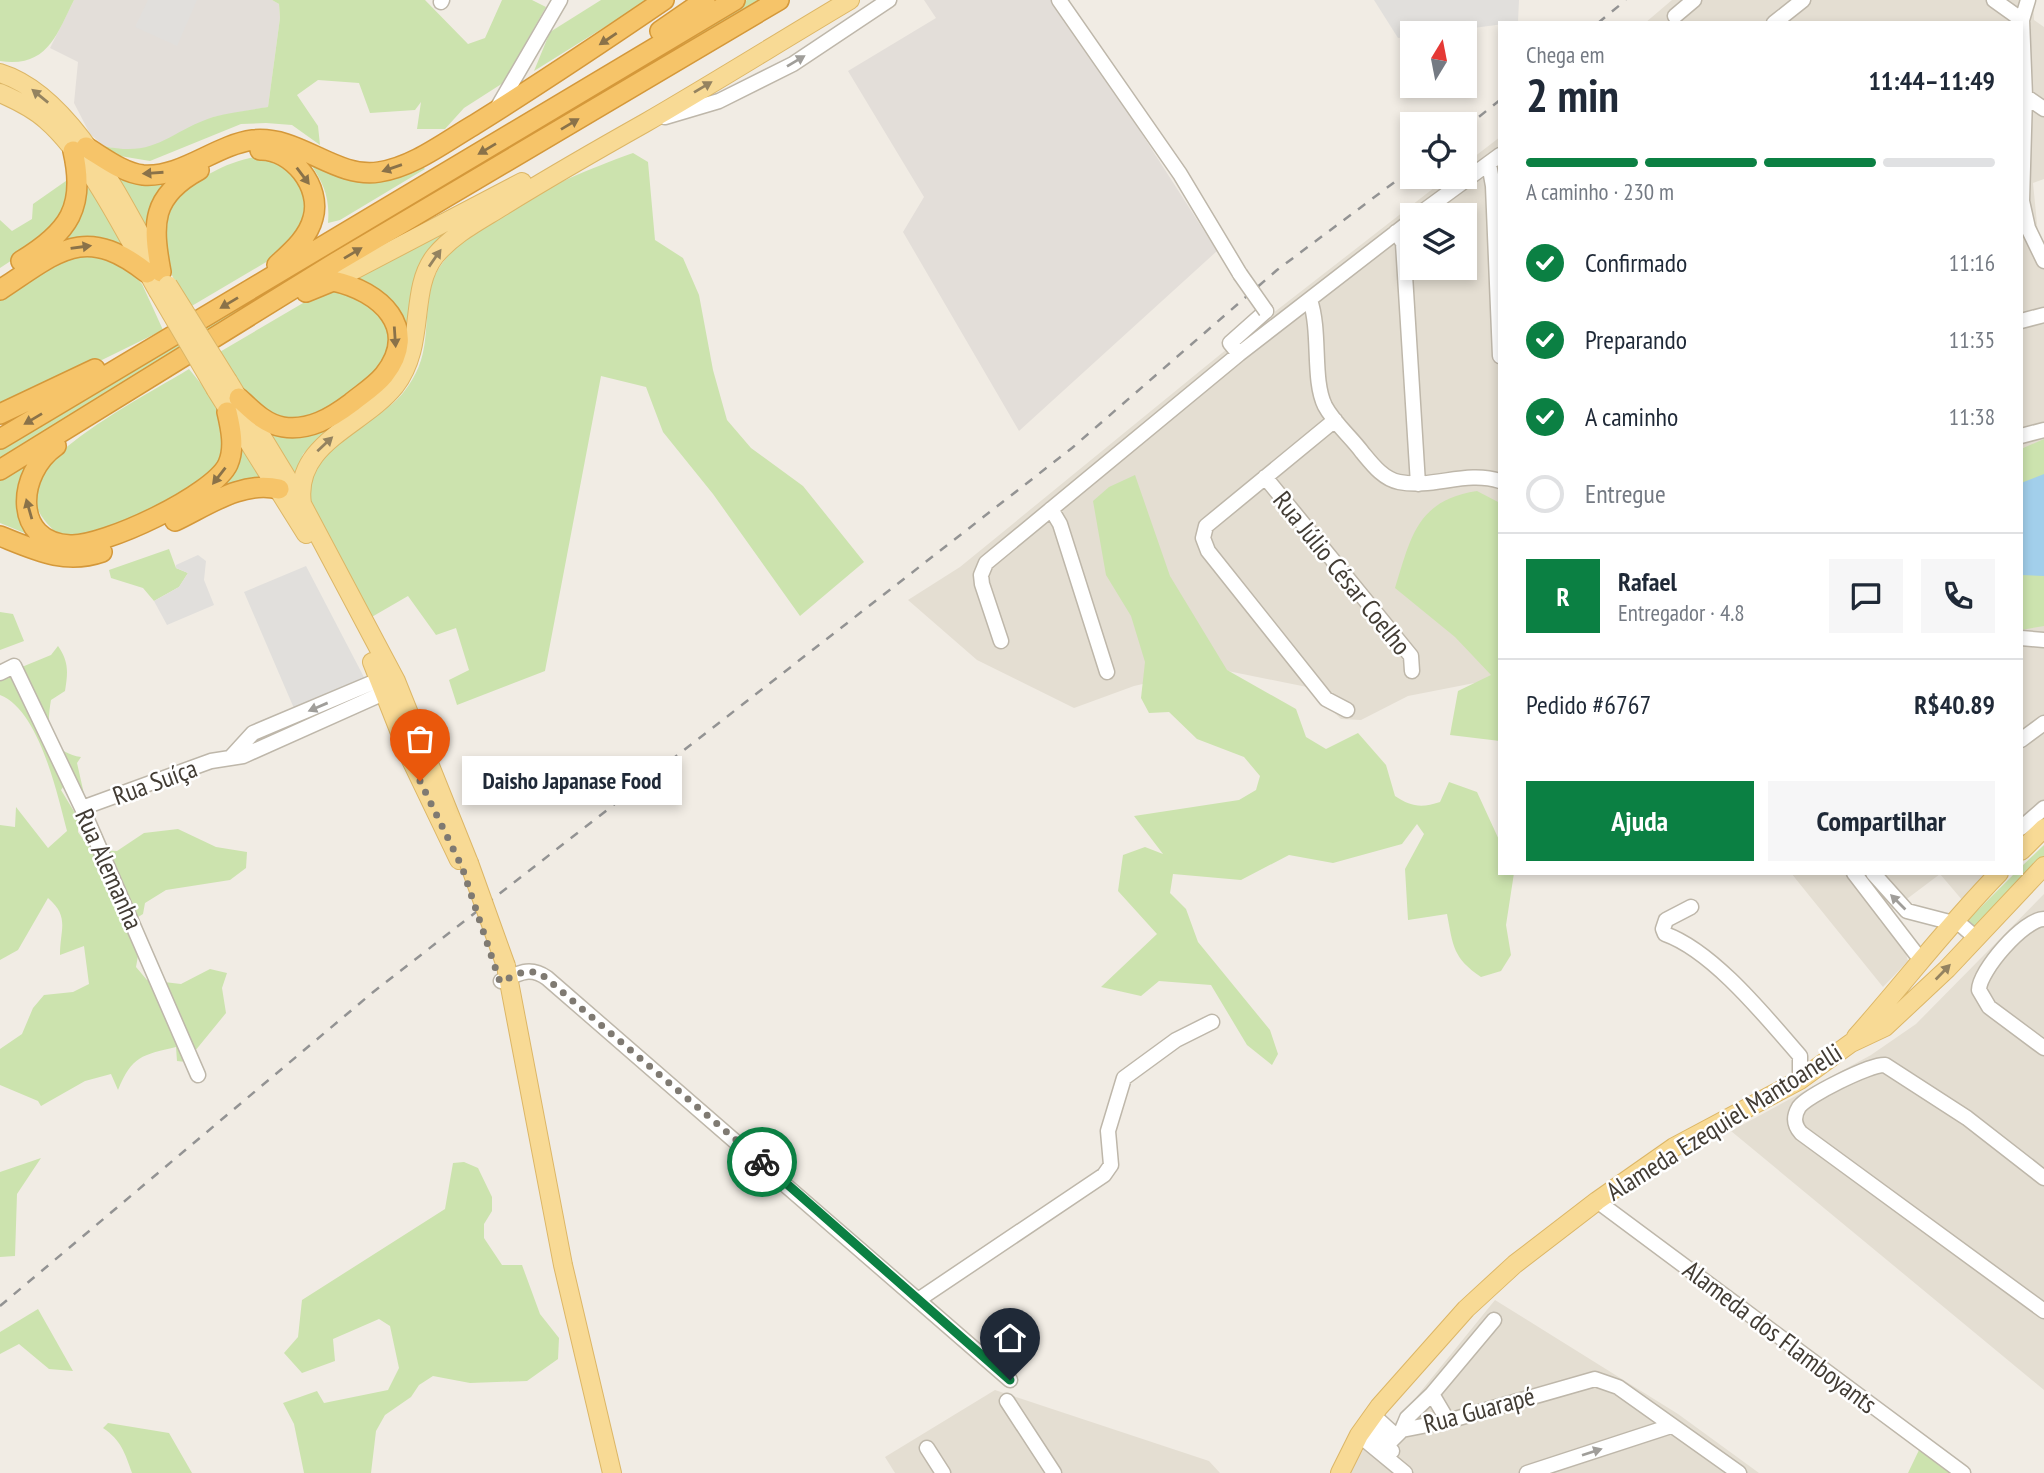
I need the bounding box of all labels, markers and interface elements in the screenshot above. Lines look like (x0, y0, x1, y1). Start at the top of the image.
north arrow (1400, 21, 1477, 98)
map controls (1400, 21, 1477, 280)
one-way arrow (599, 32, 617, 46)
text: Chega em (1526, 40, 1604, 69)
one-way arrow (787, 54, 806, 67)
text: 11:44–11:49 (1868, 64, 1995, 97)
text: 2 min (1526, 65, 1619, 125)
one-way arrow (694, 81, 713, 94)
one-way arrow (32, 88, 50, 103)
button: locate (1400, 112, 1477, 189)
one-way arrow (560, 118, 579, 131)
one-way arrow (478, 143, 497, 155)
one-way arrow (381, 163, 402, 174)
one-way arrow (296, 167, 310, 185)
one-way arrow (142, 168, 164, 179)
text: A caminho · 230 m (1526, 177, 1674, 206)
button: layers (1400, 203, 1477, 280)
one-way arrow (70, 242, 92, 253)
icon: check (1526, 244, 1564, 282)
one-way arrow (343, 246, 362, 259)
text: Confirmado (1585, 246, 1687, 279)
text: 11:16 (1949, 248, 1995, 277)
one-way arrow (428, 249, 442, 267)
one-way arrow (219, 297, 238, 310)
icon: check (1526, 321, 1564, 359)
text: Preparando (1585, 323, 1687, 356)
text: 11:35 (1949, 325, 1995, 354)
one-way arrow (390, 326, 401, 348)
icon: check (1526, 398, 1564, 436)
text: A caminho (1585, 400, 1678, 433)
text: 11:38 (1949, 402, 1995, 431)
one-way arrow (23, 413, 43, 425)
one-way arrow (317, 436, 334, 453)
one-way arrow (212, 467, 226, 485)
text: Entregue (1585, 477, 1666, 510)
street label: Rua Júlio César Coelho (1266, 484, 1419, 661)
one-way arrow (23, 498, 34, 520)
button: chat (1829, 559, 1903, 633)
button: phone (1921, 559, 1995, 633)
text: Rafael (1618, 565, 1677, 598)
text: R (1556, 580, 1570, 613)
text: Entregador · 4.8 (1618, 598, 1745, 627)
text: Pedido #6767 (1526, 688, 1651, 721)
text: R$40.89 (1914, 688, 1995, 721)
one-way arrow (308, 701, 328, 713)
pin (390, 709, 450, 781)
icon: bag (401, 720, 439, 758)
street label: Rua Suíça (108, 751, 202, 812)
callout: Daisho Japanase Food (462, 756, 682, 806)
text: Daisho Japanase Food (482, 766, 662, 795)
button: Ajuda (1526, 781, 1754, 861)
button: Compartilhar (1768, 781, 1995, 861)
street label: Rua Alemanha (68, 803, 151, 934)
one-way arrow (1890, 894, 1906, 910)
one-way arrow (1935, 964, 1951, 981)
street label: Alameda Ezequiel Mantoanelli (1600, 1036, 1848, 1208)
courier (727, 1127, 797, 1197)
icon: bike (743, 1143, 781, 1181)
street label: Alameda dos Flamboyants (1677, 1253, 1884, 1420)
pin (980, 1308, 1040, 1380)
icon: home (991, 1319, 1029, 1357)
street label: Rua Guarapé (1420, 1379, 1538, 1440)
one-way arrow (1581, 1446, 1602, 1457)

